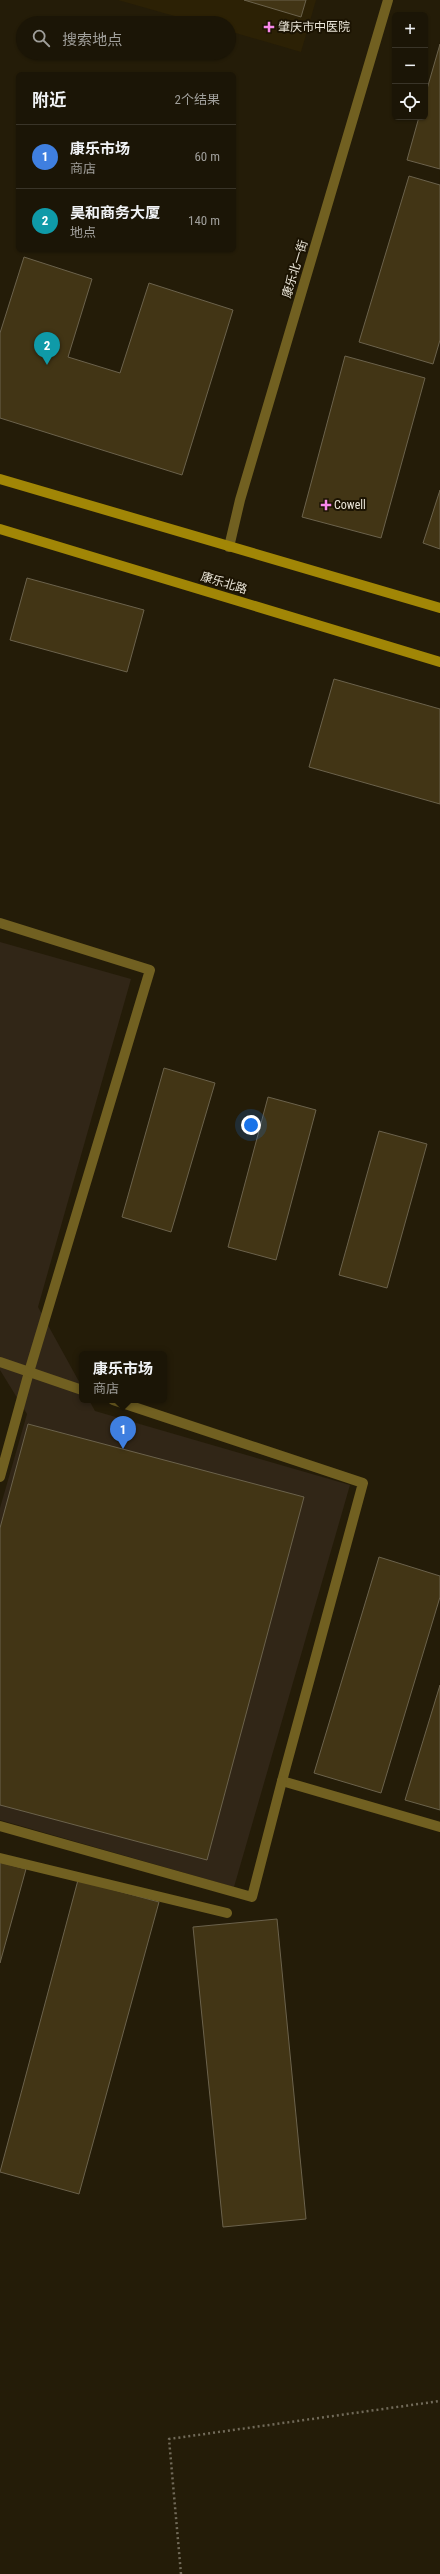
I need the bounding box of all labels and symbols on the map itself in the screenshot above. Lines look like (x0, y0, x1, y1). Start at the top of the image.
place label: 肇庆市中医院 (278, 20, 350, 34)
marker: 肇庆市中医院 (263, 21, 275, 33)
street label: 康乐北一街 (280, 238, 310, 300)
pin: 2 (34, 332, 60, 365)
place label: Cowell (334, 498, 366, 512)
marker: Cowell (321, 500, 331, 510)
street label: 康乐北路 (199, 569, 249, 597)
your location (241, 1115, 261, 1135)
pin: 1 (110, 1416, 136, 1449)

